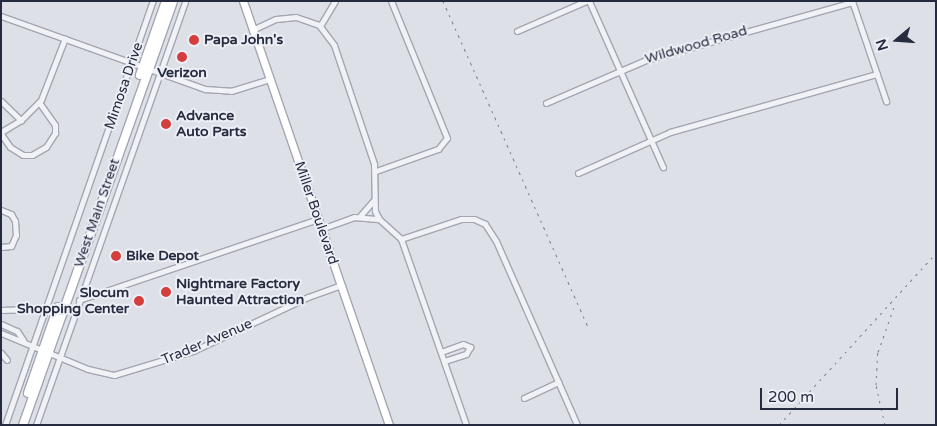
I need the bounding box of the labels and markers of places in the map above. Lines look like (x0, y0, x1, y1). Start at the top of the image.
place label: Papa John's (204, 32, 283, 48)
marker: Papa John's (188, 34, 200, 46)
marker: Verizon (176, 51, 188, 63)
place label: Verizon (157, 65, 207, 81)
place label: Advance Auto Parts (176, 108, 247, 140)
marker: Advance Auto Parts (160, 118, 172, 130)
place label: Bike Depot (126, 248, 199, 264)
marker: Bike Depot (110, 250, 122, 262)
place label: Nightmare Factory Haunted Attraction (176, 276, 304, 308)
place label: Slocum Shopping Center (17, 285, 129, 318)
marker: Nightmare Factory Haunted Attraction (160, 286, 172, 298)
marker: Slocum Shopping Center (133, 295, 145, 307)

